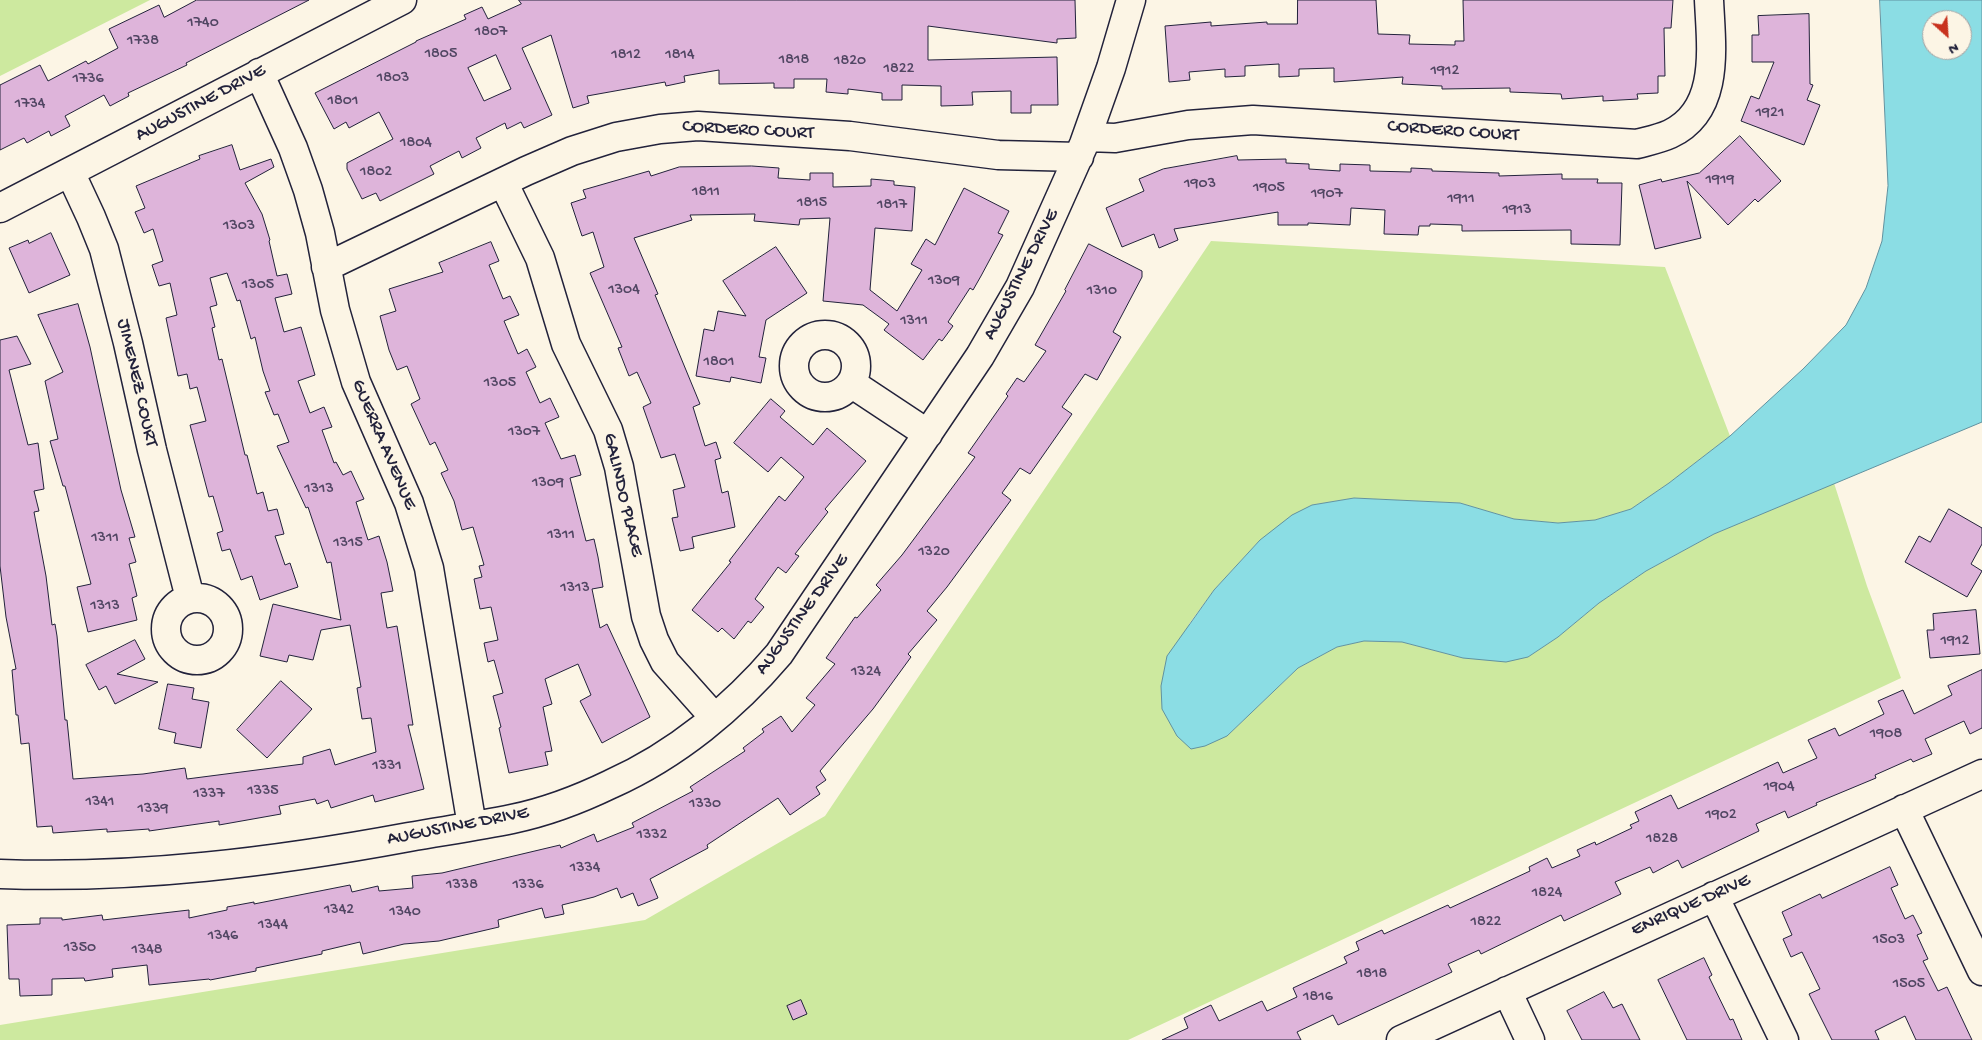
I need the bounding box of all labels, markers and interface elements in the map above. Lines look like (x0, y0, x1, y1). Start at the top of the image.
north arrow (1922, 10, 1972, 60)
house number: 1740 (187, 14, 219, 34)
house number: 1807 (475, 23, 507, 43)
house number: 1738 (127, 32, 159, 52)
text: N (1946, 38, 1961, 58)
house number: 1805 (425, 45, 457, 65)
house number: 1812 (611, 46, 641, 66)
house number: 1814 (665, 46, 695, 66)
house number: 1818 (779, 51, 809, 71)
house number: 1820 (834, 52, 866, 72)
street label: AUGUSTINE DRIVE (132, 60, 270, 148)
house number: 1822 (884, 60, 914, 80)
house number: 1912 (1431, 62, 1459, 82)
house number: 1803 (377, 69, 409, 89)
house number: 1736 (72, 70, 104, 90)
house number: 1801 (328, 92, 358, 112)
house number: 1734 (15, 95, 45, 115)
house number: 1921 (1756, 104, 1784, 124)
street label: CORDERO COURT (682, 116, 814, 146)
street label: CORDERO COURT (1386, 116, 1520, 148)
house number: 1804 (400, 134, 432, 154)
house number: 1802 (360, 163, 392, 183)
house number: 1919 (1706, 171, 1734, 191)
house number: 1903 (1184, 175, 1216, 195)
house number: 1905 (1253, 179, 1285, 199)
house number: 1811 (692, 183, 720, 203)
house number: 1907 (1311, 185, 1343, 205)
house number: 1911 (1447, 190, 1475, 210)
house number: 1815 (797, 194, 827, 214)
house number: 1817 (877, 196, 907, 216)
house number: 1913 (1502, 201, 1532, 221)
street label: AUGUSTINE DRIVE (979, 206, 1065, 344)
house number: 1303 (223, 217, 255, 237)
house number: 1309 (928, 272, 960, 292)
house number: 1305 (242, 276, 274, 296)
house number: 1304 (608, 281, 640, 301)
house number: 1310 (1087, 282, 1117, 302)
house number: 1311 (900, 312, 928, 332)
street label: JIMENEZ COURT (110, 317, 162, 449)
house number: 1801 (704, 353, 734, 373)
house number: 1305 (484, 374, 516, 394)
street label: GUERRA AVENUE (345, 376, 421, 514)
house number: 1307 (508, 423, 540, 443)
street label: GALINDO PLACE (597, 431, 647, 559)
house number: 1309 (532, 474, 564, 494)
house number: 1313 (304, 480, 334, 500)
house number: 1311 (547, 526, 575, 546)
house number: 1311 (91, 529, 119, 549)
house number: 1315 (333, 534, 363, 554)
house number: 1320 (918, 543, 950, 563)
street label: AUGUSTINE DRIVE (751, 550, 855, 680)
house number: 1313 (560, 579, 590, 599)
house number: 1313 (90, 597, 120, 617)
house number: 1912 (1941, 632, 1969, 652)
house number: 1324 (851, 663, 881, 683)
house number: 1908 (1870, 725, 1902, 745)
house number: 1331 (372, 757, 402, 777)
house number: 1904 (1763, 778, 1795, 798)
house number: 1335 (247, 782, 279, 802)
house number: 1337 (193, 785, 225, 805)
house number: 1341 (86, 793, 114, 813)
house number: 1330 (689, 795, 721, 815)
house number: 1339 (137, 800, 169, 820)
street label: AUGUSTINE DRIVE (385, 802, 531, 852)
house number: 1902 (1705, 806, 1737, 826)
house number: 1332 (637, 826, 667, 846)
house number: 1828 (1646, 830, 1678, 850)
house number: 1334 (570, 859, 600, 879)
street label: ENRIQUE DRIVE (1628, 870, 1754, 942)
house number: 1338 (446, 876, 478, 896)
house number: 1336 (512, 876, 544, 896)
house number: 1824 (1532, 884, 1562, 904)
house number: 1342 (324, 901, 354, 921)
house number: 1340 (389, 903, 421, 923)
house number: 1822 (1471, 913, 1501, 933)
house number: 1344 (258, 916, 288, 936)
house number: 1346 (208, 927, 238, 947)
house number: 1503 (1873, 931, 1905, 951)
house number: 1350 (64, 939, 96, 959)
house number: 1348 (131, 941, 163, 961)
house number: 1818 (1357, 965, 1387, 985)
house number: 1505 (1893, 975, 1925, 995)
house number: 1816 (1303, 988, 1333, 1008)

